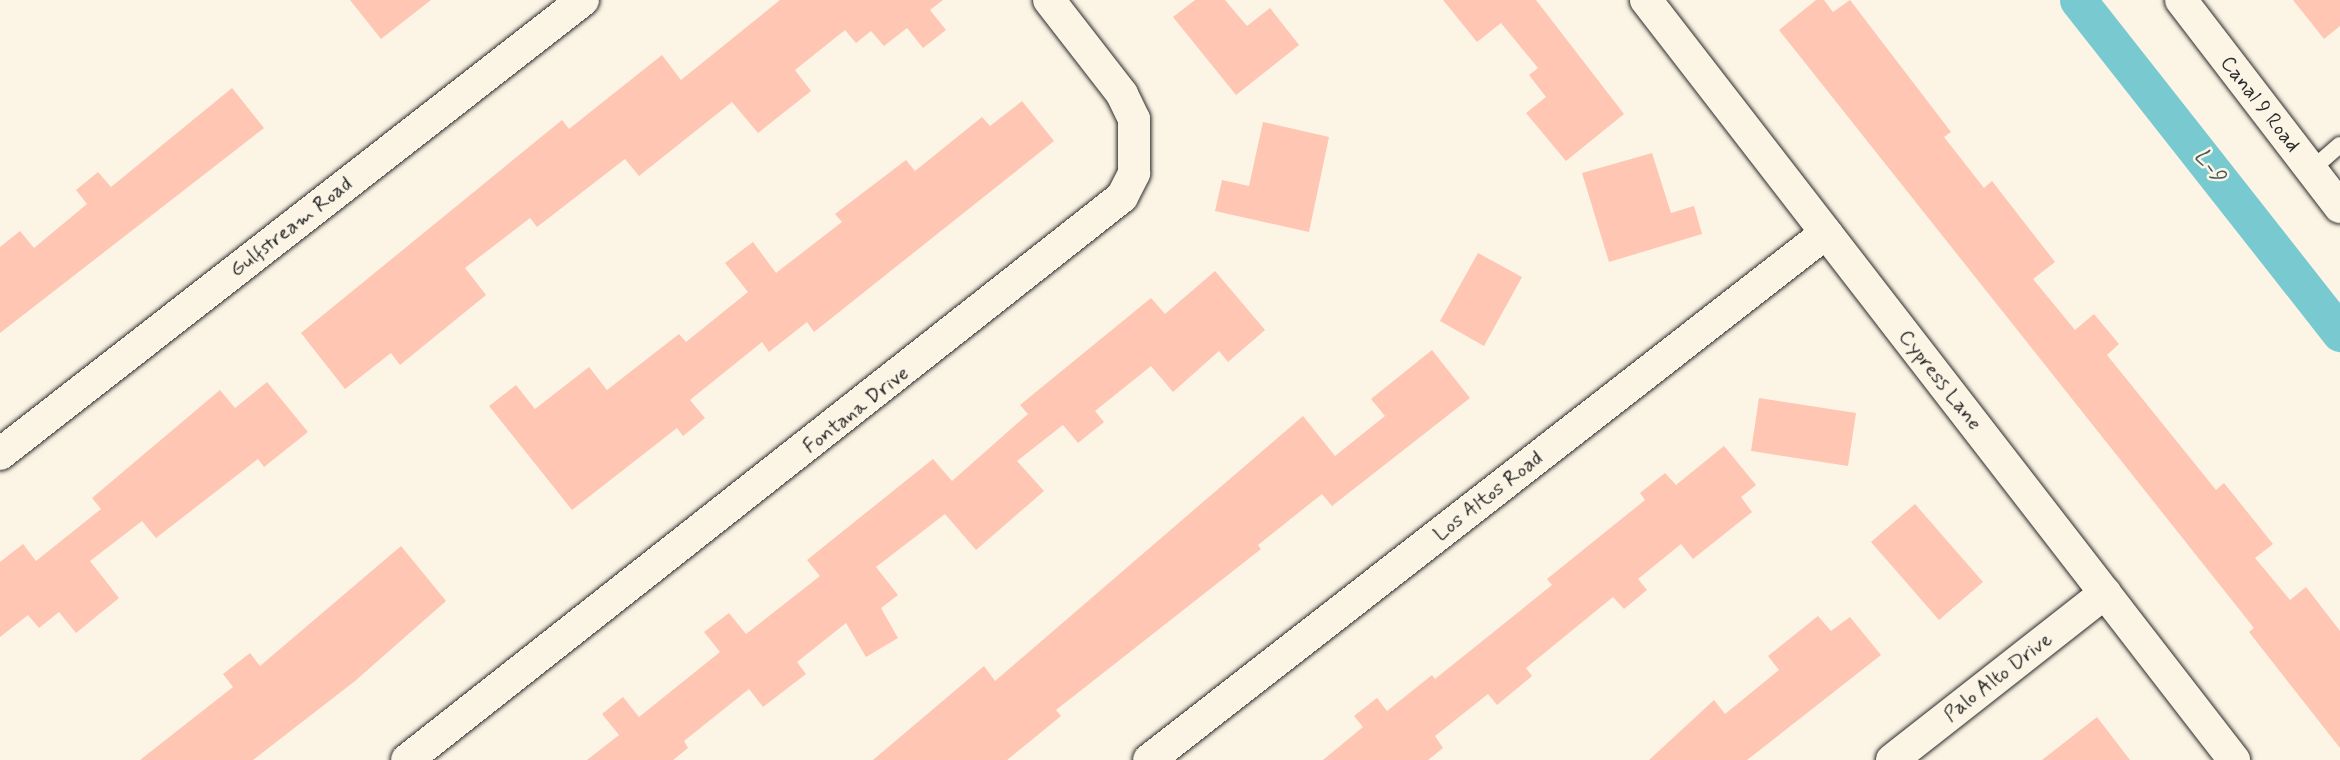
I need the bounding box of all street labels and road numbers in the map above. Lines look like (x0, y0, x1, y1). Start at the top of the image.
street label: Canal 9 Road (2215, 51, 2305, 157)
street label: Gulfstream Road (225, 172, 357, 282)
street label: Cypress Lane (1893, 325, 1987, 435)
street label: Fontana Drive (798, 361, 914, 459)
street label: Los Altos Road (1430, 447, 1546, 545)
street label: Palo Alto Drive (1940, 628, 2056, 726)

